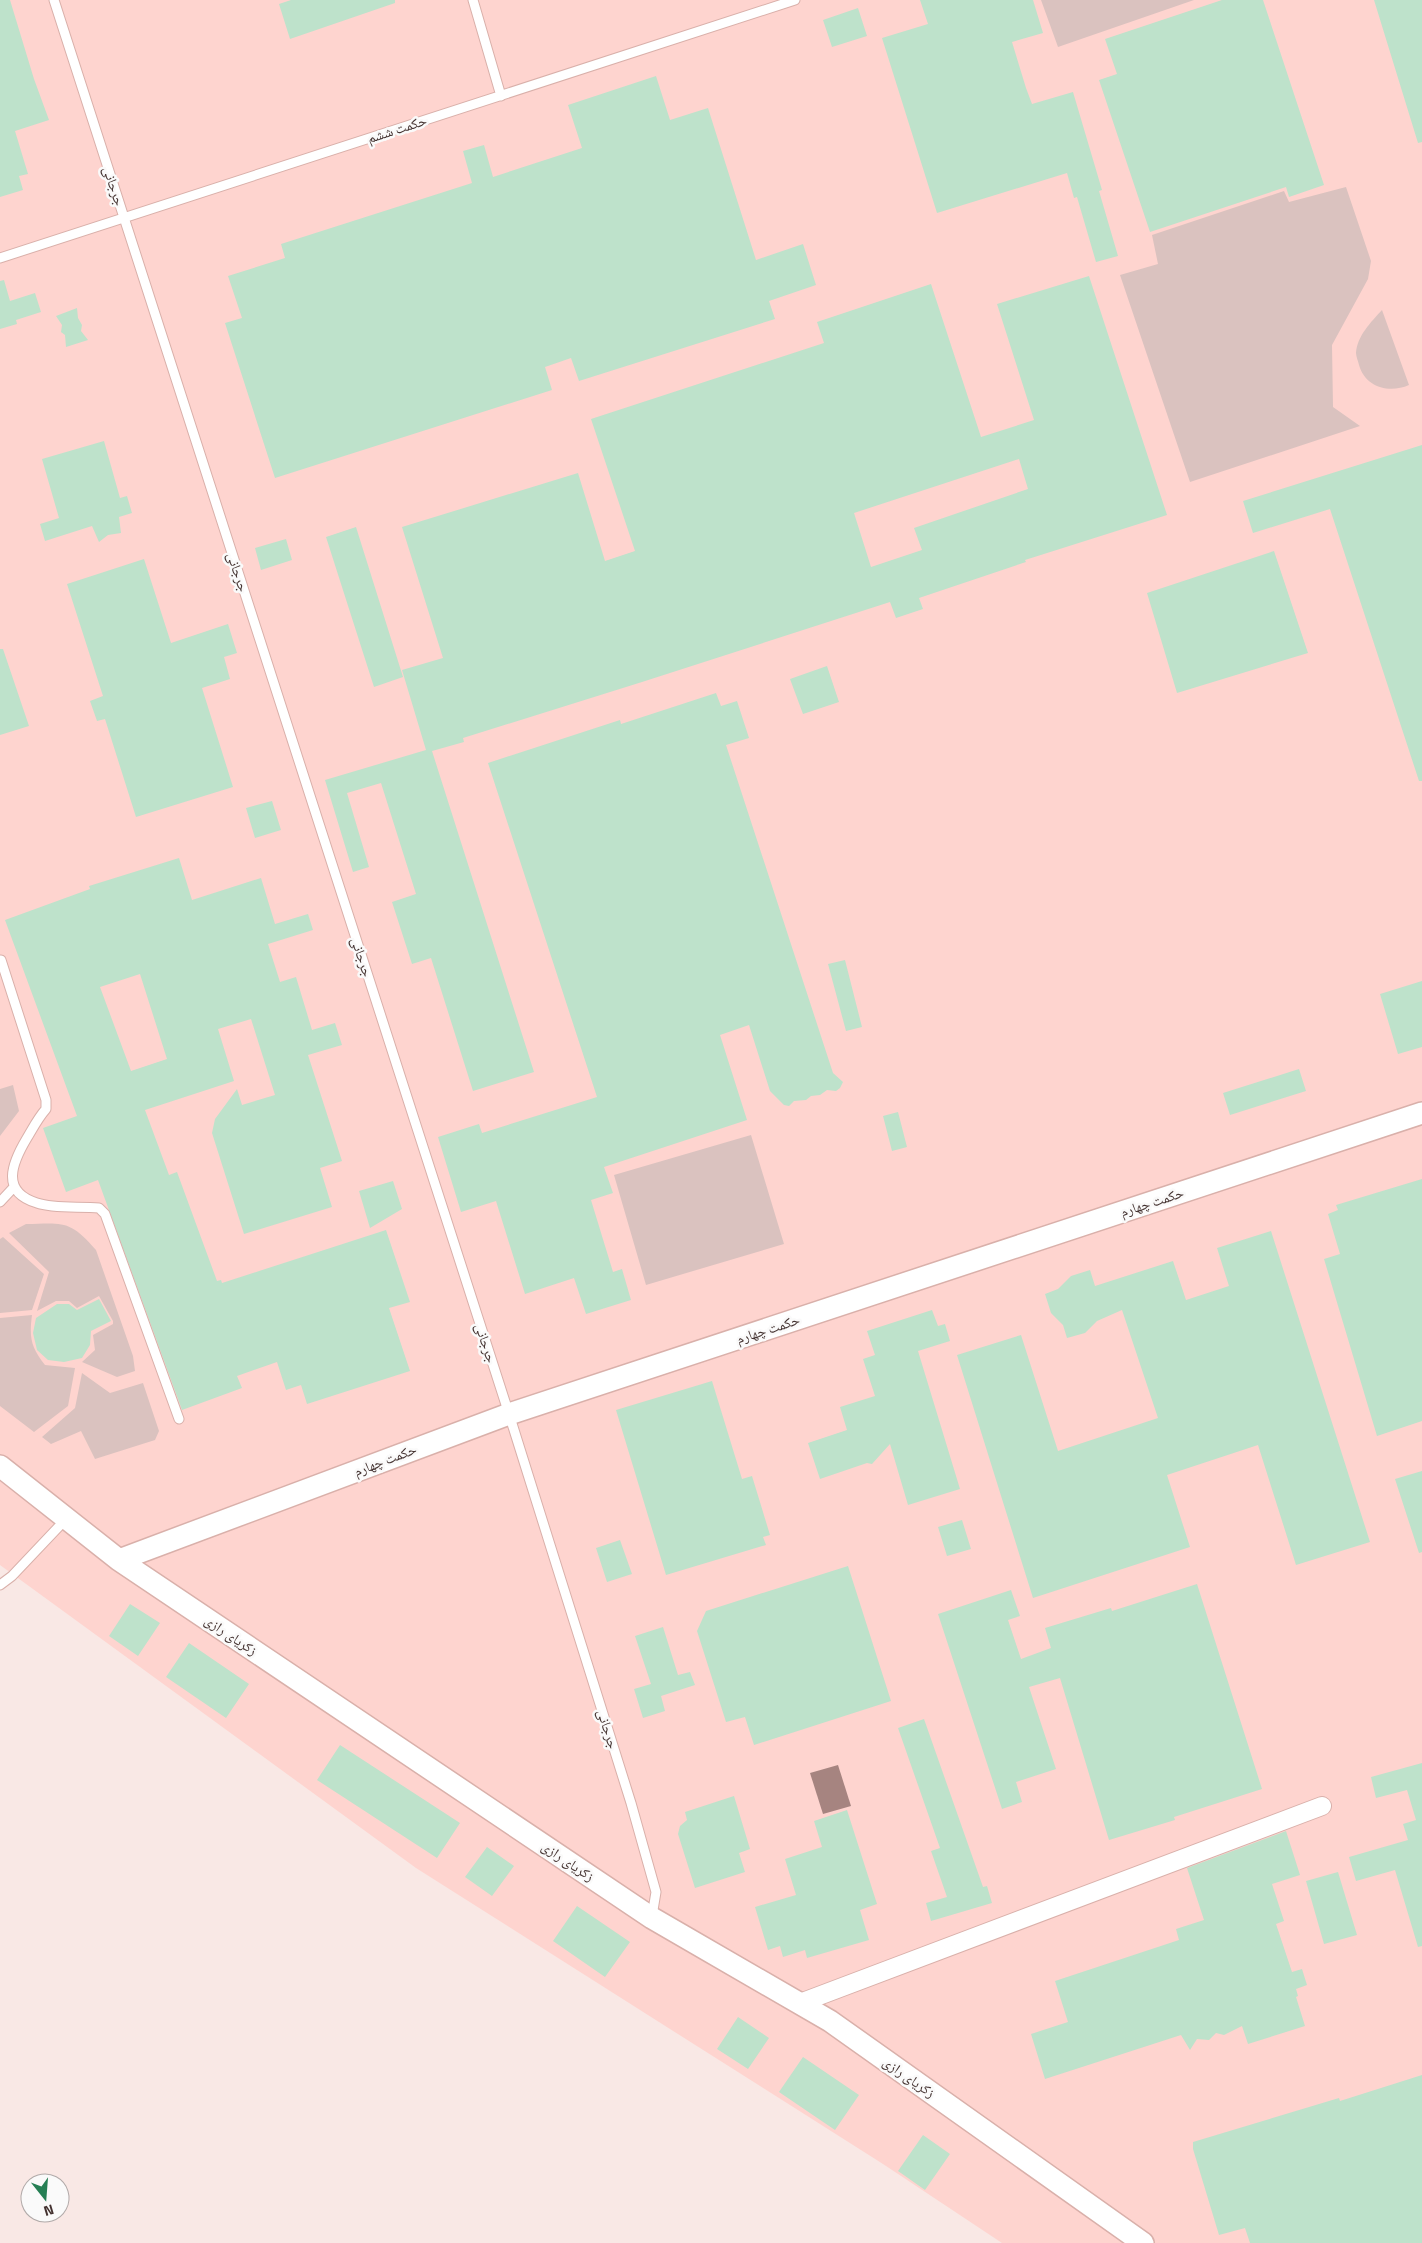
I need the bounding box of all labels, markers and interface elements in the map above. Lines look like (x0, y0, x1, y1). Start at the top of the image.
street label: حکمت ششم (364, 109, 429, 148)
street label: جرجانی (98, 163, 131, 208)
street label: جرجانی (222, 549, 255, 594)
street label: جرجانی (346, 934, 379, 979)
street label: حکمت چهارم (1117, 1181, 1186, 1222)
street label: حکمت چهارم (733, 1308, 802, 1349)
street label: جرجانی (470, 1320, 503, 1365)
street label: حکمت چهارم (350, 1438, 419, 1481)
street label: زکریای رازی (201, 1609, 262, 1660)
street label: جرجانی (593, 1706, 624, 1751)
street label: زکریای رازی (538, 1835, 599, 1886)
street label: زکریای رازی (879, 2051, 940, 2102)
north arrow (20, 2173, 70, 2223)
text: N (41, 2199, 57, 2222)

